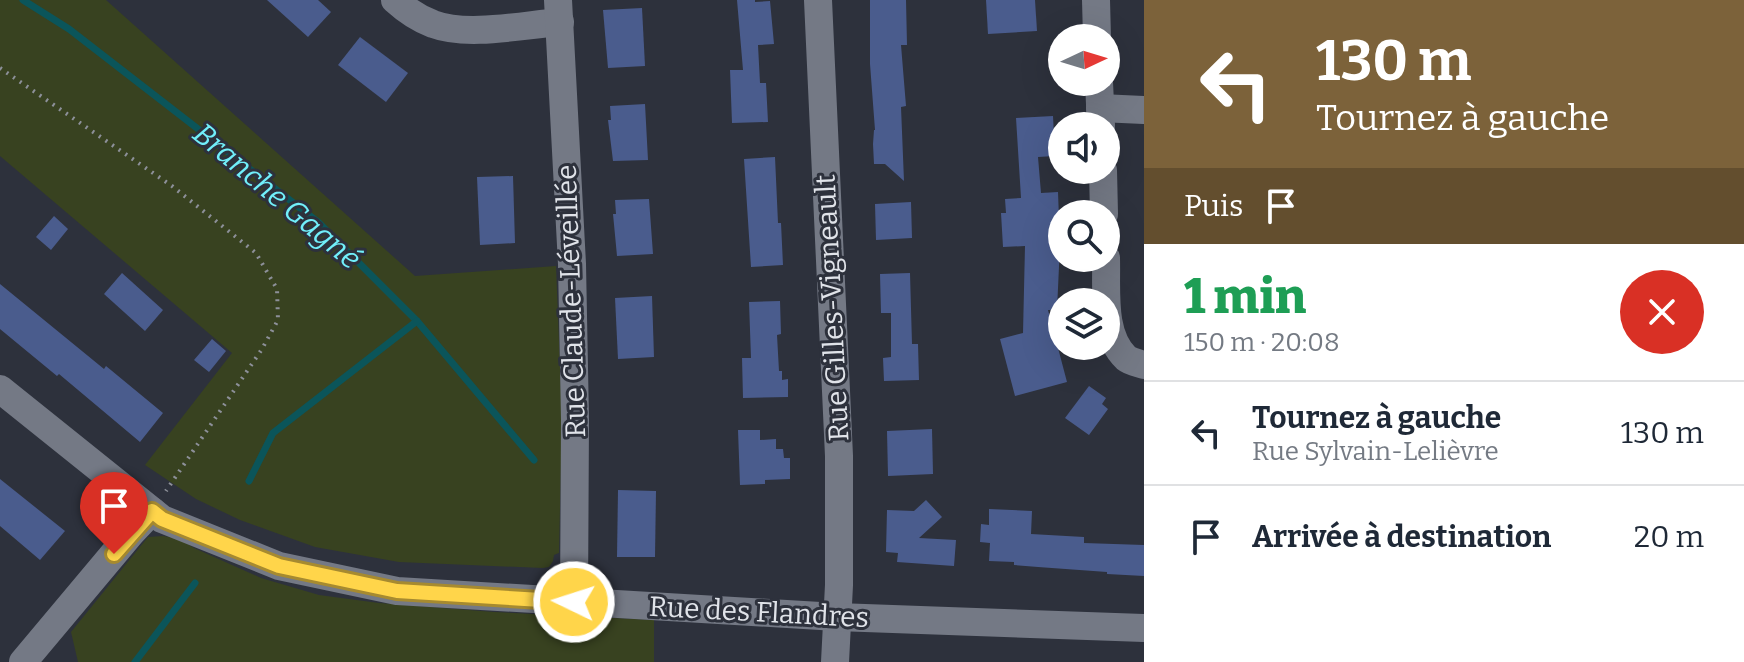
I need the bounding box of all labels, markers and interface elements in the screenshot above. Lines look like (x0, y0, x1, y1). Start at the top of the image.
north arrow (1048, 24, 1120, 96)
map controls (1048, 24, 1120, 360)
text: 130 m (1316, 28, 1472, 95)
icon: left (1184, 32, 1288, 136)
text: Tournez à gauche (1316, 96, 1609, 140)
button: sound (1048, 112, 1120, 184)
water label: Branche Gagné (186, 116, 368, 276)
street label: Rue Claude-Léveillée (550, 164, 592, 438)
street label: Rue Gilles-Vigneault (809, 174, 855, 442)
icon: arrive (1259, 184, 1303, 228)
text: Puis (1184, 188, 1243, 224)
button: search (1048, 200, 1120, 272)
text: 1 min (1184, 268, 1306, 326)
button: close (1620, 270, 1704, 354)
button: layers (1048, 288, 1120, 360)
text: 150 m · 20:08 (1184, 327, 1340, 358)
text: Tournez à gauche (1252, 400, 1501, 436)
icon: left (1184, 411, 1228, 455)
text: 130 m (1621, 415, 1704, 451)
text: Rue Sylvain-Lelièvre (1252, 436, 1499, 467)
pin (80, 472, 148, 554)
icon: arrive (92, 484, 136, 528)
icon: arrive (1184, 515, 1228, 559)
text: Arrivée à destination (1252, 519, 1551, 555)
text: 20 m (1634, 519, 1704, 555)
position arrow (532, 560, 616, 644)
street label: Rue des Flandres (648, 590, 870, 634)

